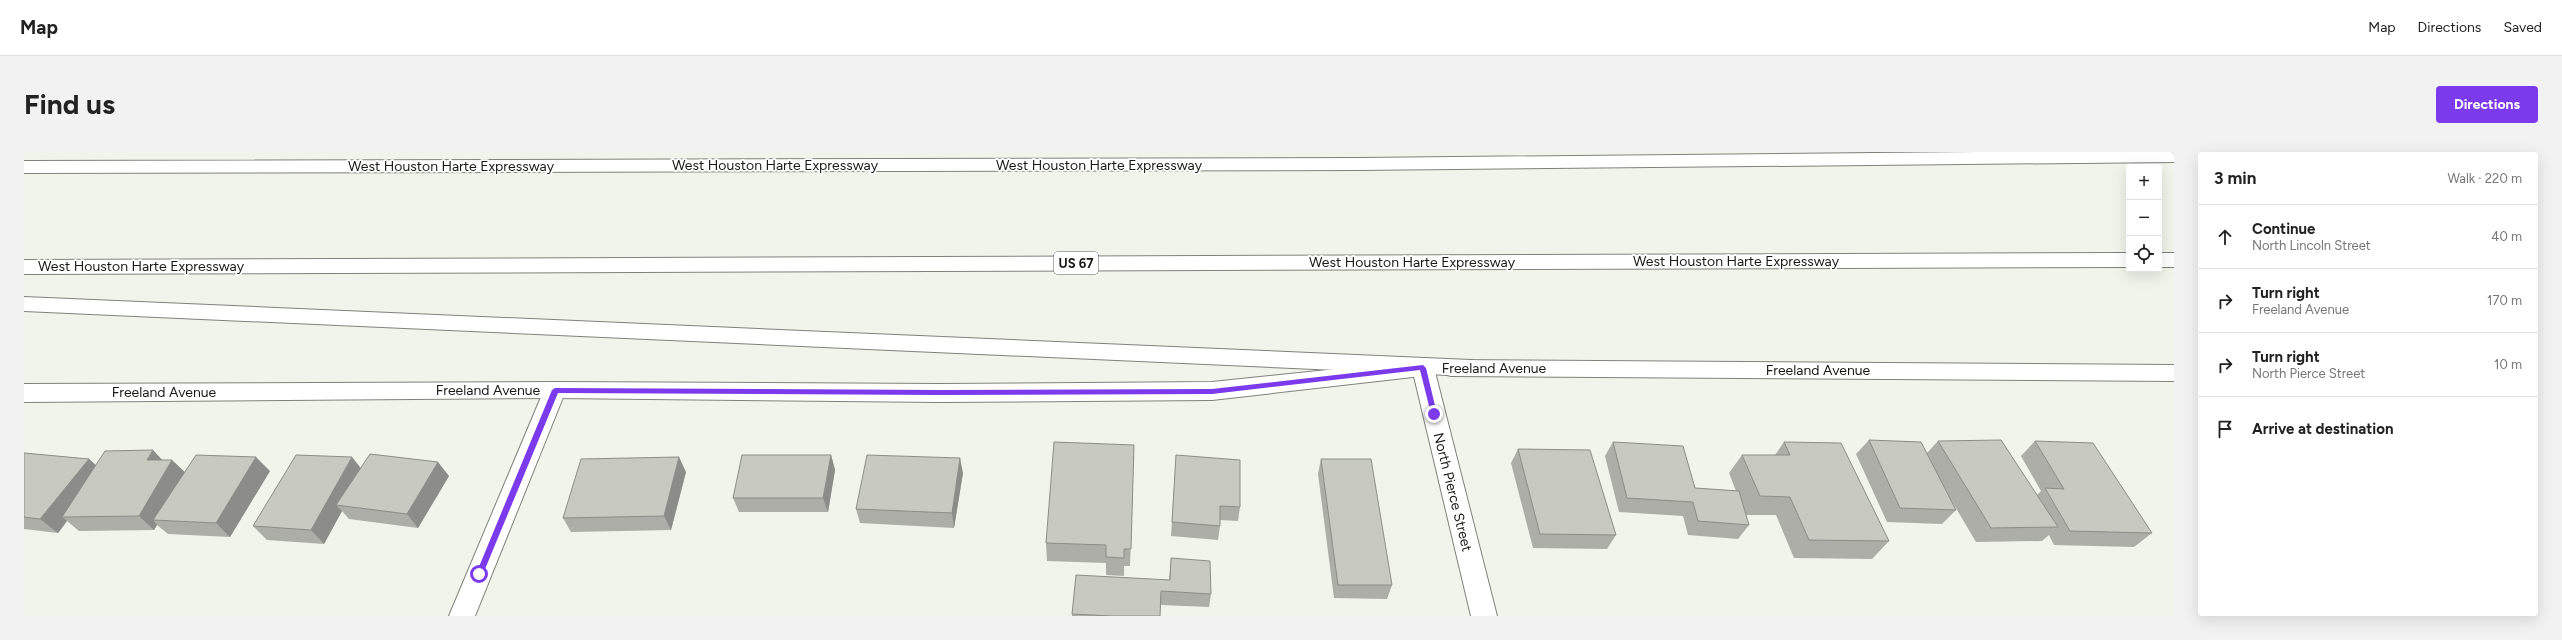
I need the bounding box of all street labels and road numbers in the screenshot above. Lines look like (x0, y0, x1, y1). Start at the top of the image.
street label: West Houston Harte Expressway (672, 157, 879, 174)
street label: West Houston Harte Expressway (996, 157, 1203, 174)
street label: West Houston Harte Expressway (348, 158, 555, 175)
road number: US 67 (1054, 252, 1098, 274)
street label: West Houston Harte Expressway (1633, 253, 1840, 270)
street label: West Houston Harte Expressway (1309, 254, 1516, 271)
street label: West Houston Harte Expressway (38, 258, 245, 275)
street label: Freeland Avenue (1442, 360, 1547, 377)
street label: Freeland Avenue (1766, 362, 1871, 379)
street label: Freeland Avenue (436, 382, 541, 399)
street label: Freeland Avenue (112, 384, 217, 401)
street label: North Pierce Street (1430, 431, 1476, 553)

